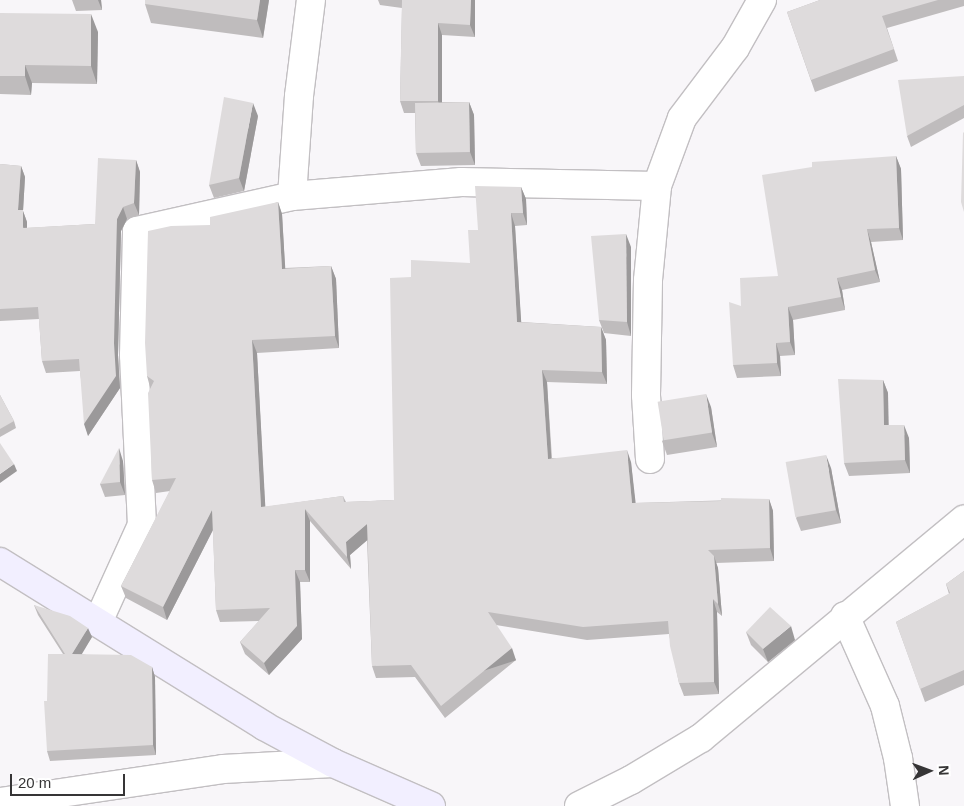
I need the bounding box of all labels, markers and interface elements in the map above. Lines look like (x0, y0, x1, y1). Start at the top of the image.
north arrow (904, 746, 954, 796)
scale bar (12, 764, 128, 796)
text: N (936, 765, 952, 776)
text: 20 m (18, 774, 51, 791)

